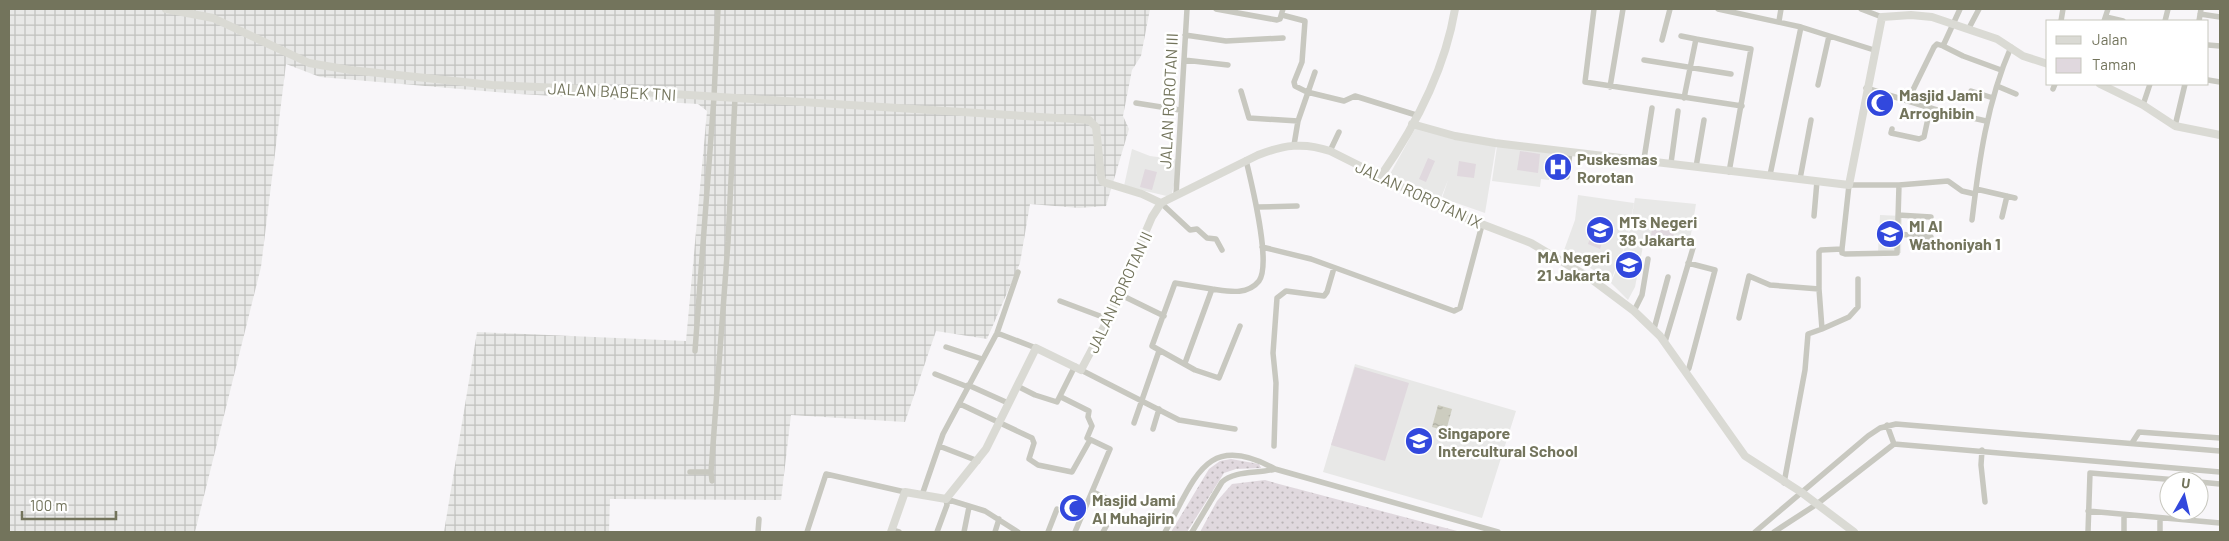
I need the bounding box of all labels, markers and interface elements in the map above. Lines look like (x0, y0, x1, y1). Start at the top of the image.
legend (2046, 20, 2209, 85)
text: Jalan (2092, 30, 2128, 48)
street label: JALAN ROROTAN III (1155, 33, 1181, 169)
text: Taman (2092, 55, 2136, 73)
street label: JALAN BABEK TNI (547, 78, 677, 104)
place label: Masjid Jami Arroghibin (1899, 85, 1983, 122)
mosque icon: Masjid Jami Arroghibin (1865, 88, 1895, 118)
place label: Puskesmas Rorotan (1577, 149, 1658, 186)
hospital icon: Puskesmas Rorotan (1543, 152, 1573, 182)
street label: JALAN ROROTAN IX (1353, 156, 1485, 232)
place label: MTs Negeri 38 Jakarta (1619, 212, 1697, 249)
school or university icon: MTs Negeri 38 Jakarta (1585, 215, 1615, 245)
place label: MI Al Wathoniyah 1 (1909, 216, 2001, 253)
school or university icon: MI Al Wathoniyah 1 (1875, 219, 1905, 249)
street label: JALAN ROROTAN II (1083, 228, 1155, 356)
place label: MA Negeri 21 Jakarta (1537, 247, 1610, 284)
school or university icon: MA Negeri 21 Jakarta (1614, 250, 1644, 280)
place label: Singapore Intercultural School (1438, 423, 1578, 460)
school or university icon: Singapore Intercultural School (1404, 426, 1434, 456)
north arrow (2159, 471, 2209, 521)
text: U (2180, 474, 2192, 492)
scale bar (22, 488, 116, 520)
place label: Masjid Jami Al Muhajirin (1092, 490, 1176, 527)
mosque icon: Masjid Jami Al Muhajirin (1058, 493, 1088, 523)
text: 100 m (30, 496, 68, 514)

